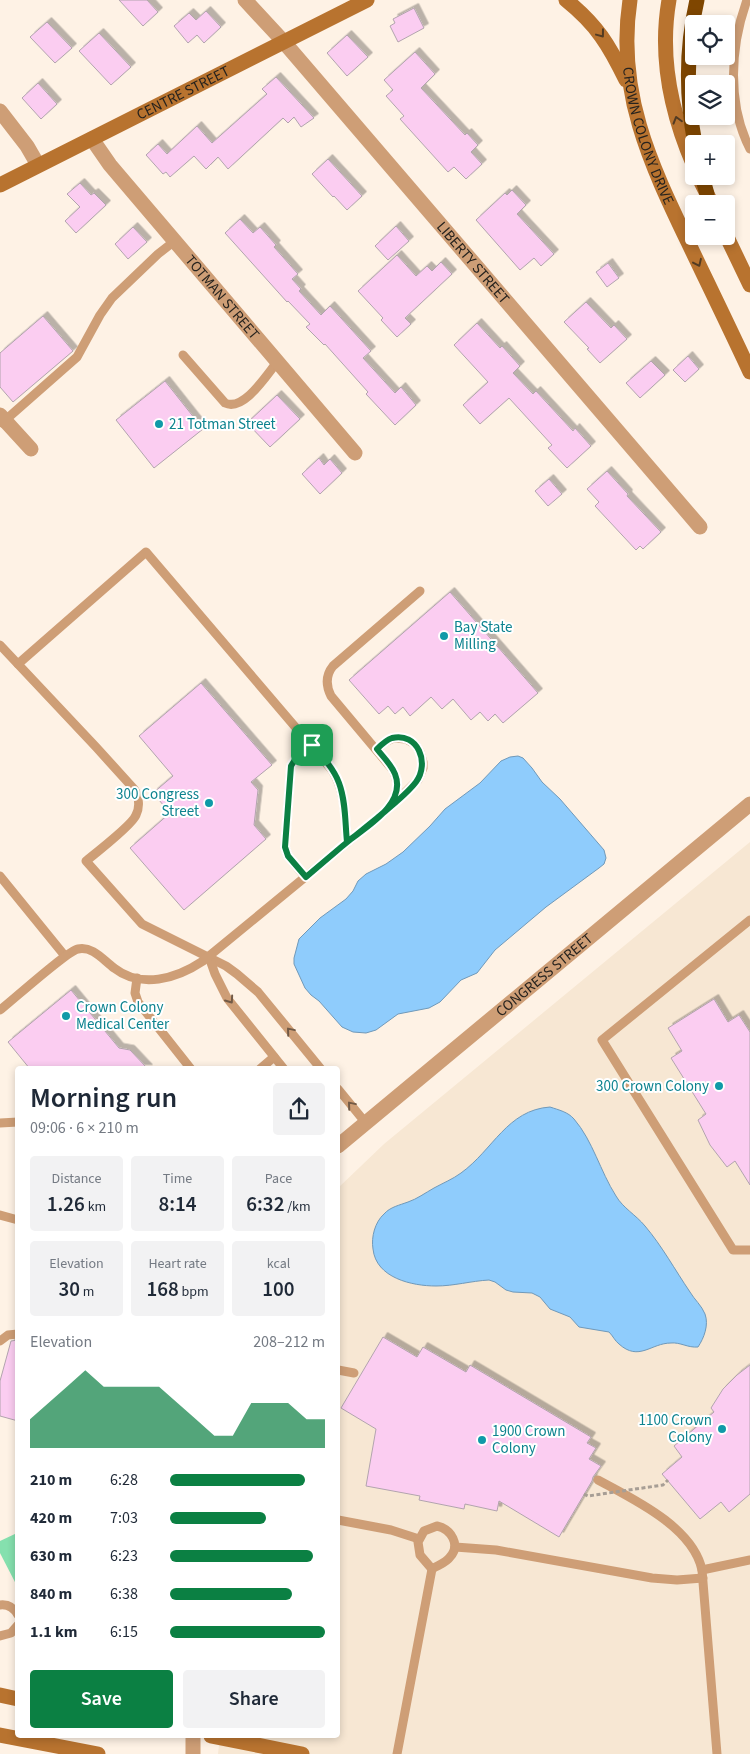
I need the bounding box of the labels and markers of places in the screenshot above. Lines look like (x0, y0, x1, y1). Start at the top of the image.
place label: 21 Totman Street (169, 414, 276, 435)
marker: 21 Totman Street (153, 418, 165, 430)
place label: Bay State Milling (454, 617, 512, 655)
marker: Bay State Milling (438, 630, 450, 642)
pin (291, 724, 333, 766)
place label: 300 Congress Street (116, 784, 199, 822)
marker: 300 Congress Street (203, 797, 215, 809)
place label: Crown Colony Medical Center (76, 997, 170, 1035)
marker: Crown Colony Medical Center (60, 1010, 72, 1022)
place label: 300 Crown Colony (596, 1076, 709, 1097)
marker: 300 Crown Colony (713, 1080, 725, 1092)
place label: 1100 Crown Colony (638, 1410, 712, 1448)
place label: 1900 Crown Colony (492, 1421, 566, 1459)
marker: 1100 Crown Colony (716, 1423, 728, 1435)
marker: 1900 Crown Colony (476, 1434, 488, 1446)

